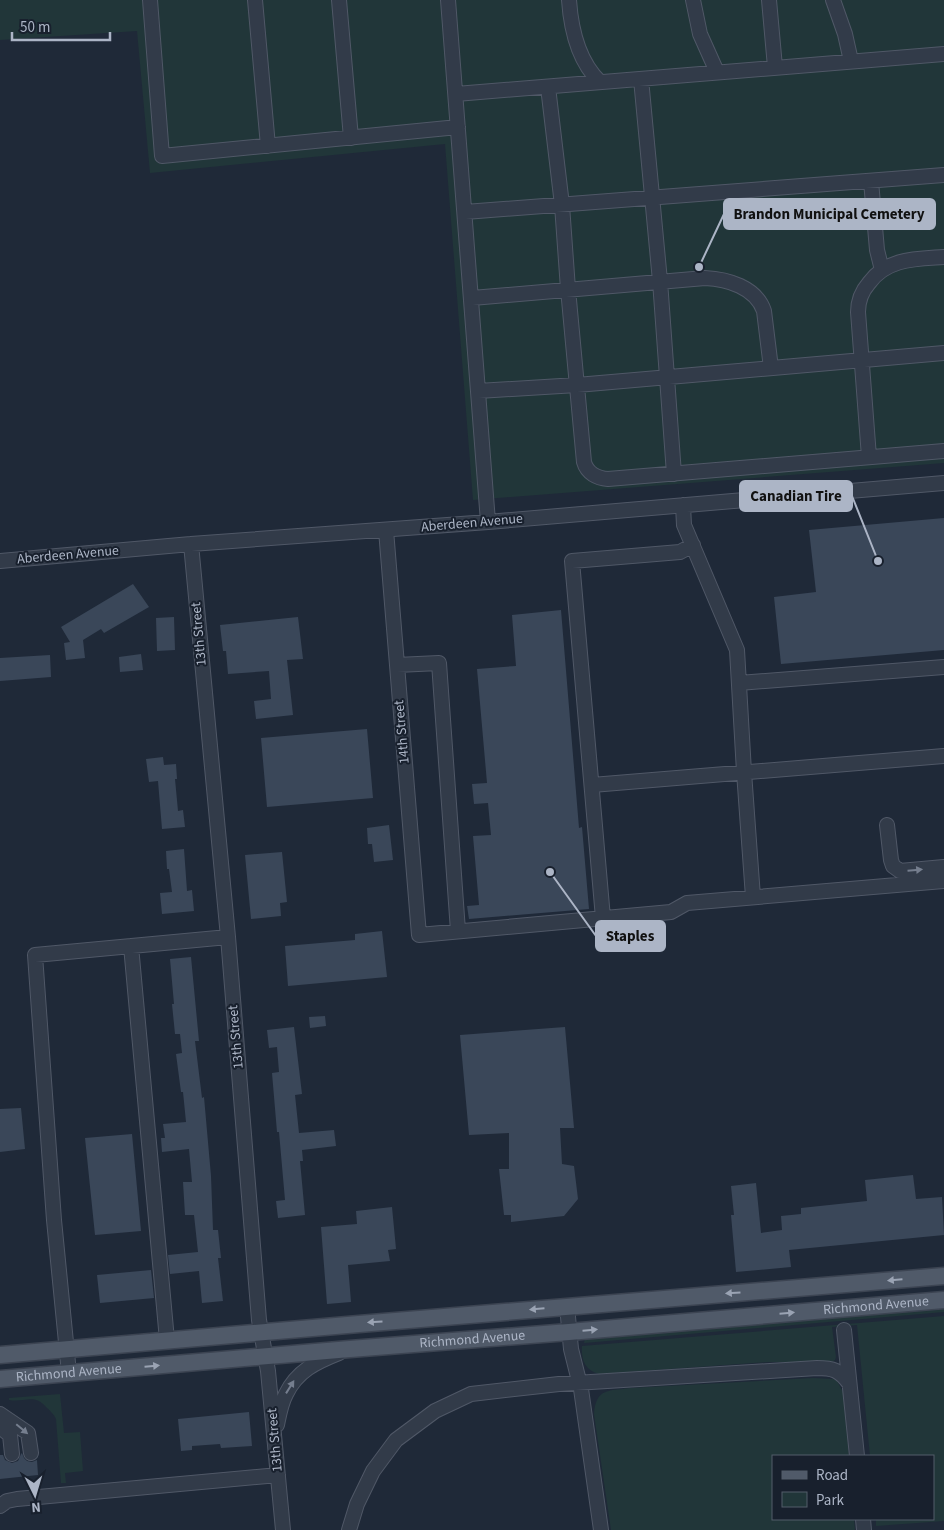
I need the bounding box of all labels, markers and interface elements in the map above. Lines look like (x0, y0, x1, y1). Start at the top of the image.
scale bar (12, 10, 110, 42)
text: 50 m (20, 17, 50, 38)
callout: Brandon Municipal Cemetery (724, 199, 935, 229)
text: Brandon Municipal Cemetery (733, 204, 925, 225)
callout: Canadian Tire (740, 481, 852, 511)
text: Canadian Tire (750, 486, 842, 507)
street label: Aberdeen Avenue (420, 509, 524, 537)
street label: Aberdeen Avenue (16, 541, 120, 569)
street label: 13th Street (186, 601, 212, 667)
street label: 14th Street (389, 699, 415, 765)
one-way arrow (907, 865, 923, 873)
callout: Staples (596, 921, 665, 951)
text: Staples (606, 926, 655, 947)
street label: 13th Street (223, 1004, 249, 1070)
one-way arrow (887, 1276, 903, 1284)
one-way arrow (725, 1289, 741, 1297)
street label: Richmond Avenue (822, 1291, 930, 1320)
one-way arrow (528, 1305, 544, 1313)
one-way arrow (780, 1309, 796, 1317)
one-way arrow (366, 1319, 382, 1327)
street label: Richmond Avenue (419, 1325, 526, 1354)
one-way arrow (583, 1326, 599, 1334)
street label: Richmond Avenue (15, 1359, 123, 1388)
one-way arrow (145, 1362, 161, 1370)
one-way arrow (286, 1380, 295, 1393)
street label: 13th Street (262, 1407, 288, 1473)
one-way arrow (15, 1424, 28, 1435)
legend (772, 1455, 934, 1520)
text: Road (816, 1465, 848, 1486)
north arrow (10, 1470, 60, 1520)
text: Park (816, 1490, 845, 1511)
text: N (31, 1497, 42, 1517)

